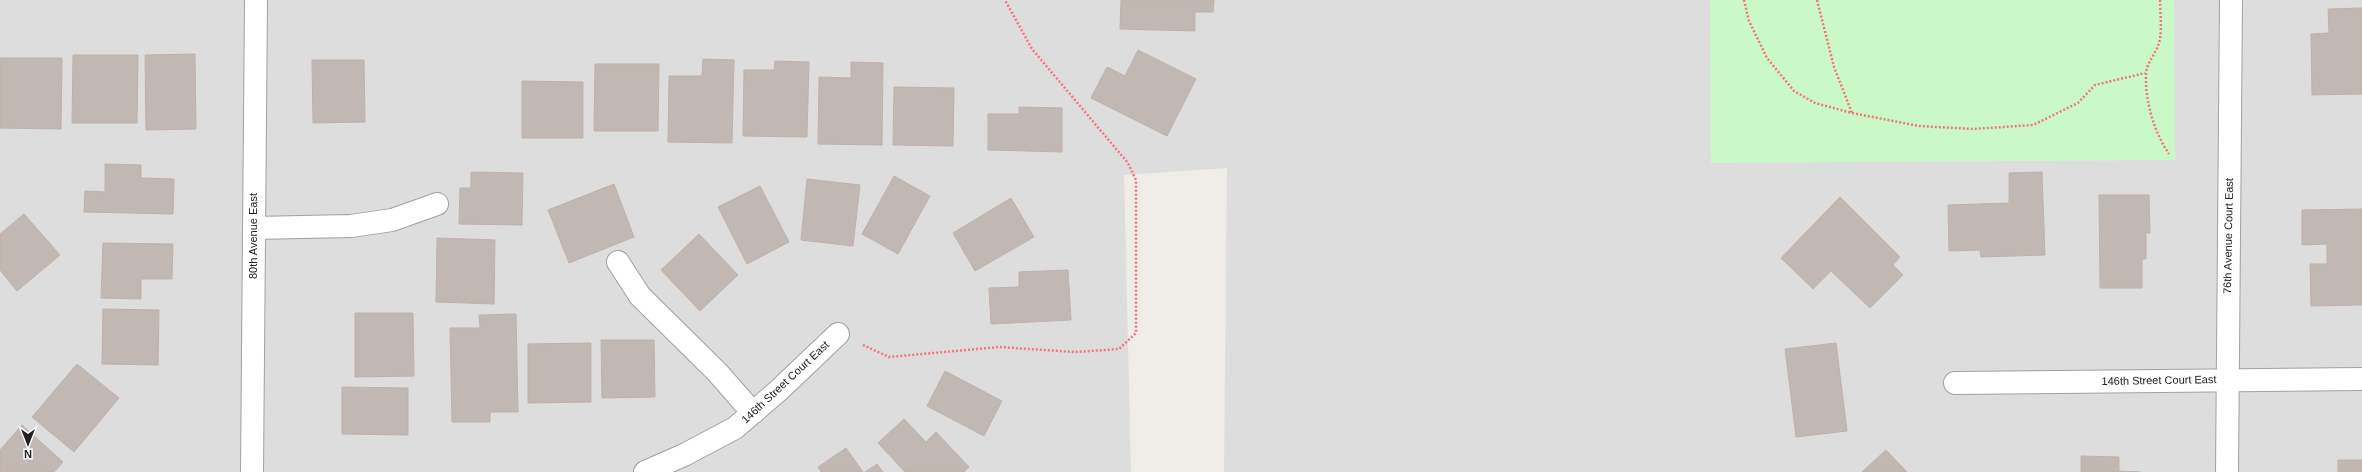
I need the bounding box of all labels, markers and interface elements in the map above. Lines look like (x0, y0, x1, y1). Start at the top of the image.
street label: 76th Avenue Court East (2221, 178, 2235, 294)
street label: 80th Avenue East (247, 193, 259, 279)
street label: 146th Street Court East (739, 338, 831, 426)
street label: 146th Street Court East (2101, 373, 2217, 387)
north arrow (8, 424, 48, 464)
text: N (24, 448, 32, 460)

